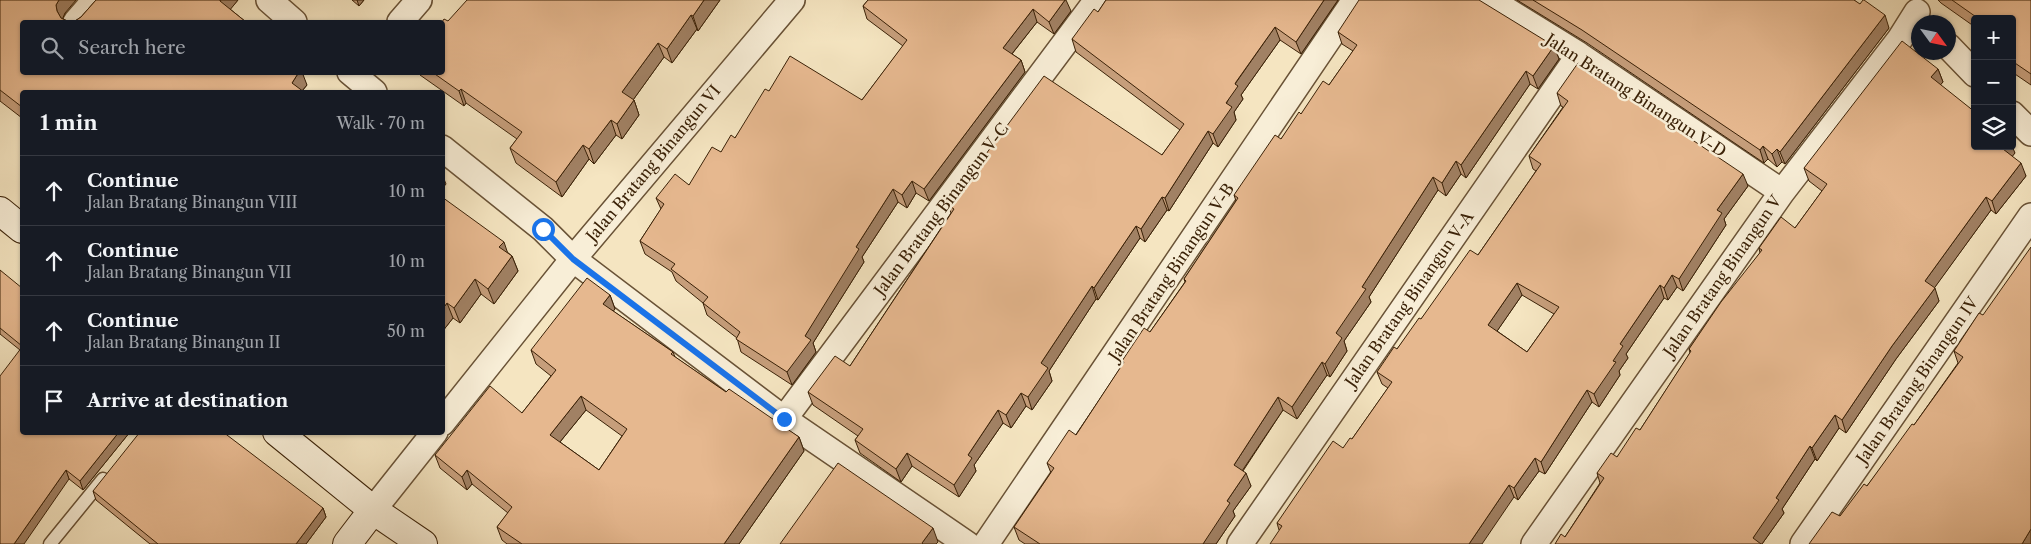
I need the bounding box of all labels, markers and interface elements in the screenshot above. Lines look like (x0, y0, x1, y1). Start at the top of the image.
north arrow (1911, 15, 1956, 60)
map controls (1971, 15, 2016, 150)
button: + (1971, 15, 2016, 60)
search box (20, 20, 445, 75)
street label: Jalan Bratang Binangun V-D (1539, 27, 1730, 161)
icon: search (38, 34, 66, 62)
text: Search here (78, 36, 186, 59)
button: − (1971, 60, 2016, 105)
street label: Jalan Bratang Binangun VI (580, 81, 724, 248)
button: layers (1971, 105, 2016, 150)
text: 1 min (40, 110, 98, 135)
text: Walk · 70 m (337, 113, 425, 133)
street label: Jalan Bratang Binangun V-C (868, 119, 1013, 302)
text: Continue (87, 169, 179, 192)
icon: ahead (40, 177, 68, 205)
street label: Jalan Bratang Binangun V-B (1102, 179, 1238, 367)
text: 10 m (389, 181, 425, 201)
street label: Jalan Bratang Binangun V (1657, 191, 1786, 363)
text: Jalan Bratang Binangun VIII (87, 192, 297, 212)
street label: Jalan Bratang Binangun V-A (1339, 206, 1478, 393)
route start (532, 218, 555, 241)
text: Continue (87, 239, 179, 262)
icon: ahead (40, 247, 68, 275)
text: 10 m (389, 251, 425, 271)
text: Jalan Bratang Binangun VII (87, 262, 291, 282)
street label: Jalan Bratang Binangun IV (1850, 292, 1983, 470)
text: Continue (87, 309, 179, 332)
icon: ahead (40, 317, 68, 345)
text: 50 m (387, 321, 425, 341)
text: Jalan Bratang Binangun II (87, 332, 281, 352)
icon: arrive (40, 387, 68, 415)
text: Arrive at destination (87, 389, 288, 412)
route end (773, 408, 796, 431)

